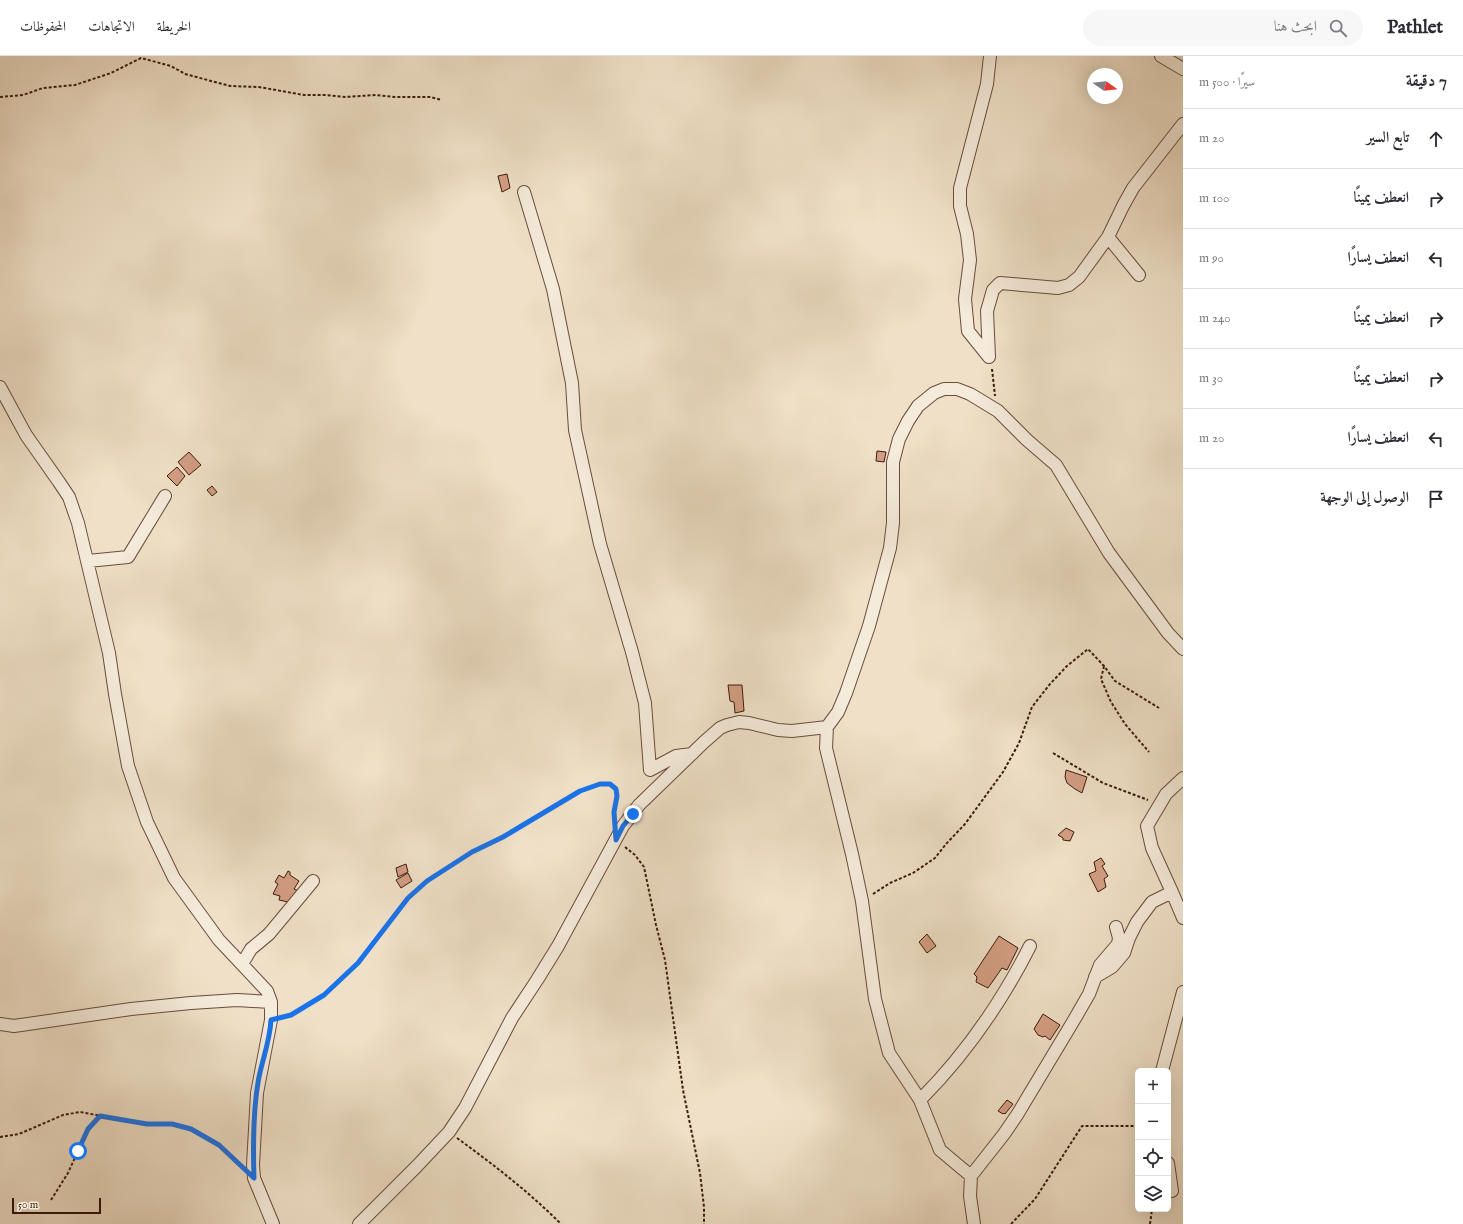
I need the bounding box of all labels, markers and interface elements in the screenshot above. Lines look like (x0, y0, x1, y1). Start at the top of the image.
search box (1083, 10, 1363, 46)
text: Pathlet (1387, 16, 1443, 40)
text: ابحث هنا (1274, 17, 1317, 36)
icon: search (1327, 17, 1349, 39)
text: المحفوظات (20, 18, 66, 36)
text: الاتجاهات (88, 18, 135, 36)
text: الخريطة (157, 18, 191, 36)
north arrow (1087, 68, 1123, 104)
text: 7 دقيقة (1406, 71, 1447, 92)
text: سيرًا · 500 m (1199, 74, 1255, 91)
text: تابع السير (1367, 128, 1409, 147)
icon: ahead (1425, 128, 1447, 150)
text: 20 m (1199, 130, 1224, 147)
text: انعطف يمينًا (1353, 188, 1409, 207)
icon: right (1425, 188, 1447, 210)
text: 100 m (1199, 190, 1229, 207)
text: انعطف يسارًا (1347, 248, 1409, 267)
icon: left (1425, 248, 1447, 270)
text: 90 m (1199, 250, 1224, 267)
text: انعطف يمينًا (1353, 308, 1409, 327)
icon: right (1425, 308, 1447, 330)
text: 240 m (1199, 310, 1231, 327)
text: انعطف يمينًا (1353, 368, 1409, 387)
icon: right (1425, 368, 1447, 390)
text: 30 m (1199, 370, 1223, 387)
text: انعطف يسارًا (1347, 428, 1409, 447)
icon: left (1425, 428, 1447, 450)
text: 20 m (1199, 430, 1224, 447)
text: الوصول إلى الوجهة (1320, 488, 1409, 507)
icon: arrive (1425, 488, 1447, 510)
route end (624, 805, 642, 823)
map controls (1135, 1068, 1171, 1212)
button: + (1135, 1068, 1171, 1104)
button: − (1135, 1104, 1171, 1140)
button: locate (1135, 1140, 1171, 1176)
route start (69, 1142, 87, 1160)
button: layers (1135, 1176, 1171, 1212)
scale bar (12, 1196, 101, 1215)
text: 50 m (18, 1198, 38, 1212)

